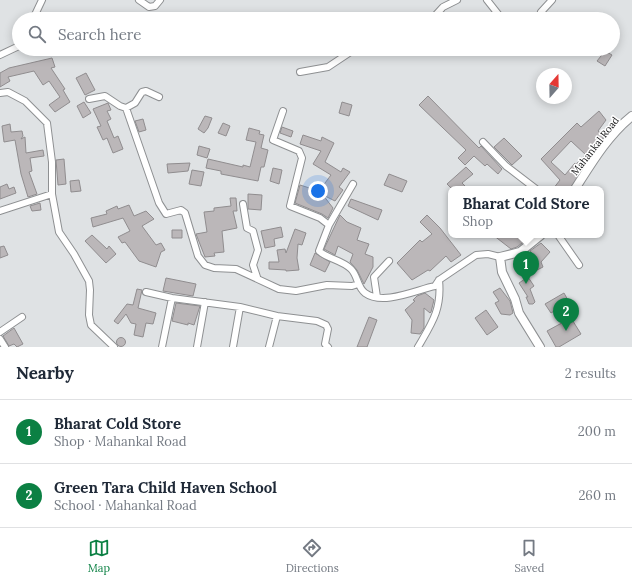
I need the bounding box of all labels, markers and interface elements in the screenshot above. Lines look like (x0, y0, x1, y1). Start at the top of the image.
search box (12, 12, 620, 56)
icon: search (26, 23, 48, 45)
text: Search here (58, 25, 141, 44)
north arrow (536, 68, 572, 104)
street label: Mahankal Road (568, 114, 622, 178)
your location (308, 181, 328, 201)
popup (448, 186, 604, 238)
text: Bharat Cold Store (462, 194, 590, 213)
text: Shop (462, 213, 493, 230)
pin: 1 (513, 251, 539, 284)
pin: 2 (553, 298, 579, 331)
text: Nearby (16, 362, 74, 384)
text: 2 results (565, 365, 616, 382)
text: Bharat Cold Store (54, 414, 181, 433)
text: 1 (26, 423, 32, 440)
text: 200 m (578, 423, 616, 440)
text: Shop · Mahankal Road (54, 433, 186, 450)
text: Green Tara Child Haven School (54, 478, 277, 497)
text: 2 (26, 487, 32, 504)
text: 260 m (578, 487, 616, 504)
text: School · Mahankal Road (54, 497, 197, 514)
tab: Map (88, 537, 110, 575)
tab: Directions (286, 537, 339, 575)
tab: Saved (514, 537, 544, 575)

